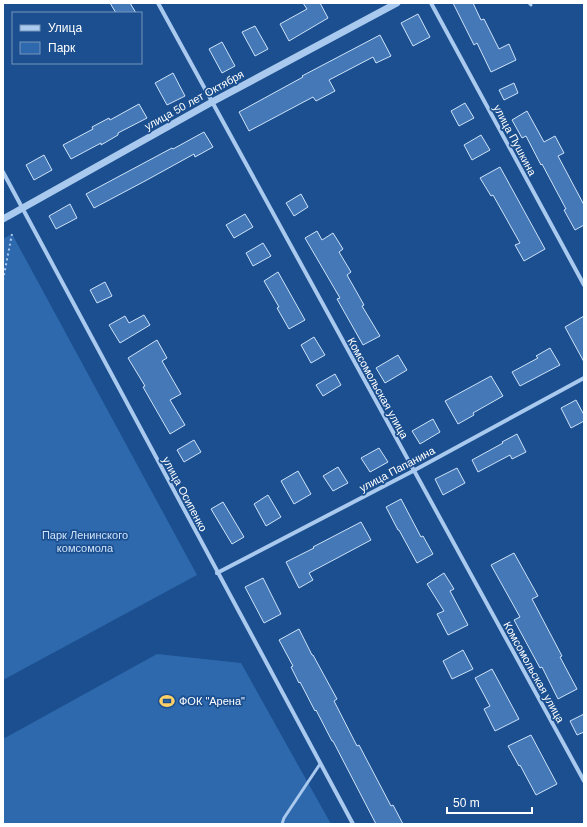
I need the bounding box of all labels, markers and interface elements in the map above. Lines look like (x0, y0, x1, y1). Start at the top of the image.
legend (12, 12, 142, 64)
text: Улица (48, 21, 82, 35)
text: Парк (48, 41, 76, 55)
street label: улица 50 лет Октября (142, 68, 246, 132)
street label: улица Пушкина (491, 102, 539, 178)
street label: Комсомольская улица (345, 336, 411, 441)
street label: улица Папанина (357, 444, 438, 494)
street label: улица Осипенко (160, 455, 210, 533)
park label: Парк Ленинского комсомола (42, 529, 128, 554)
street label: Комсомольская улица (501, 620, 567, 725)
sports icon: ФОК "Арена" (158, 692, 176, 710)
place label: ФОК "Арена" (179, 695, 245, 707)
scale bar (447, 789, 532, 815)
text: 50 m (453, 796, 480, 810)

